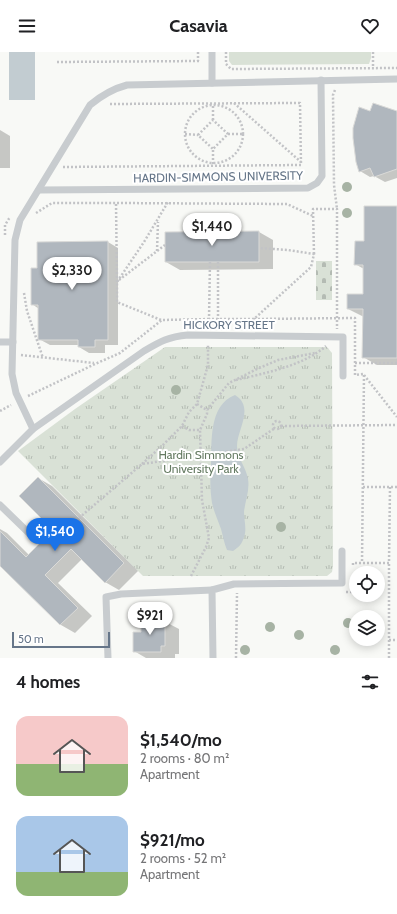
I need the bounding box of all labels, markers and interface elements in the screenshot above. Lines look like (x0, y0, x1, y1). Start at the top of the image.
icon: menu (16, 15, 38, 37)
text: Casavia (169, 15, 228, 37)
icon: heart (359, 15, 381, 37)
street label: HARDIN-SIMMONS UNIVERSITY (133, 168, 303, 185)
pin: $1,440 (179, 213, 245, 247)
text: $1,440 (192, 218, 232, 234)
pin: $2,330 (39, 257, 105, 291)
text: $2,330 (52, 262, 92, 278)
street label: HICKORY STREET (183, 317, 275, 332)
park label: Hardin Simmons University Park (158, 447, 244, 476)
pin: $1,540 (22, 518, 88, 552)
text: $1,540 (35, 523, 75, 539)
map controls (349, 566, 385, 646)
button: locate (349, 566, 385, 602)
pin: $921 (126, 602, 174, 636)
text: $921 (137, 607, 163, 623)
button: layers (349, 610, 385, 646)
scale bar (12, 630, 110, 649)
text: 50 m (18, 632, 44, 646)
icon: filters (359, 671, 381, 693)
text: 4 homes (16, 672, 80, 692)
text: $1,540/mo (140, 730, 222, 750)
icon: home (48, 732, 96, 780)
text: 2 rooms · 80 m² (140, 750, 229, 766)
text: Apartment (140, 766, 200, 782)
text: $921/mo (140, 830, 205, 850)
icon: home (48, 832, 96, 880)
text: 2 rooms · 52 m² (140, 850, 226, 866)
text: Apartment (140, 866, 200, 882)

